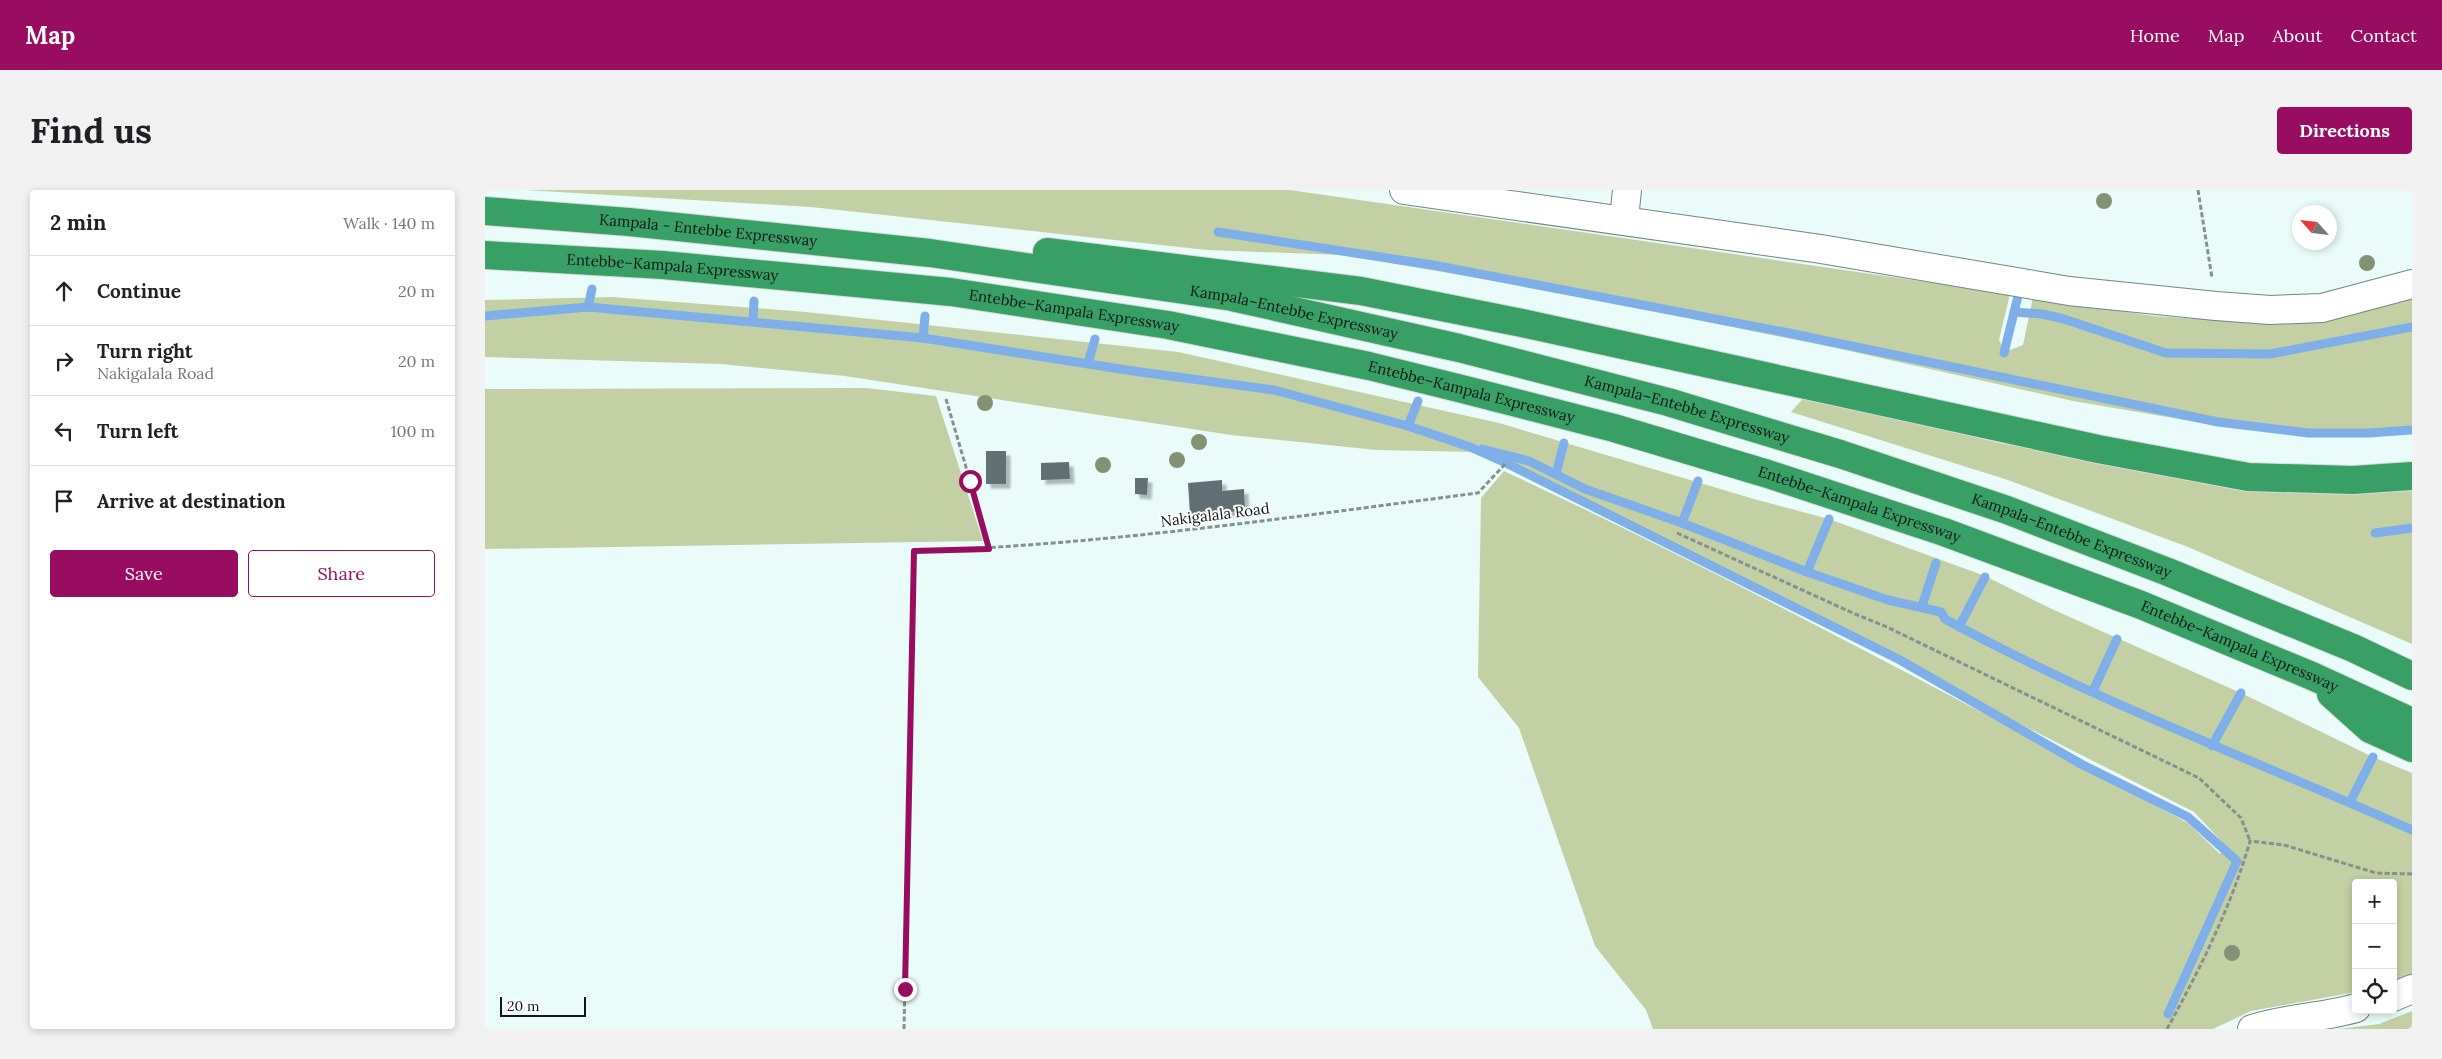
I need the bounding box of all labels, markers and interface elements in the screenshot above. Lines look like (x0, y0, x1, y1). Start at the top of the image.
text: Map (25, 20, 75, 51)
text: Home (2130, 24, 2180, 47)
text: Map (2208, 24, 2244, 47)
text: About (2272, 24, 2322, 47)
text: Contact (2350, 24, 2417, 47)
button: Directions (2277, 107, 2412, 154)
text: Find us (30, 108, 152, 153)
north arrow (2292, 205, 2337, 250)
text: 2 min (50, 209, 106, 236)
street label: Kampala - Entebbe Expressway (598, 210, 818, 250)
text: Walk · 140 m (343, 213, 435, 233)
street label: Entebbe–Kampala Expressway (566, 250, 779, 285)
icon: ahead (50, 277, 78, 305)
text: Continue (97, 279, 181, 303)
text: 20 m (398, 281, 435, 301)
street label: Kampala–Entebbe Expressway (1189, 281, 1400, 343)
street label: Entebbe–Kampala Expressway (968, 285, 1181, 336)
text: Turn right (97, 339, 193, 363)
icon: right (50, 347, 78, 375)
text: 20 m (398, 351, 435, 371)
street label: Entebbe–Kampala Expressway (1366, 356, 1577, 427)
text: Nakigalala Road (97, 363, 214, 383)
street label: Kampala–Entebbe Expressway (1582, 371, 1792, 447)
icon: left (50, 417, 78, 445)
text: Turn left (97, 419, 178, 443)
text: 100 m (391, 421, 435, 441)
street label: Entebbe–Kampala Expressway (1756, 462, 1964, 546)
route start (959, 470, 982, 493)
icon: arrive (50, 487, 78, 515)
text: Arrive at destination (97, 489, 286, 513)
street label: Kampala–Entebbe Expressway (1969, 489, 2175, 582)
street label: Nakigalala Road (1159, 498, 1271, 531)
button: Save (50, 550, 238, 597)
button: Share (248, 550, 435, 597)
street label: Entebbe–Kampala Expressway (2138, 596, 2342, 696)
map controls (2352, 879, 2397, 1014)
button: + (2352, 879, 2397, 924)
button: − (2352, 924, 2397, 969)
button: locate (2352, 969, 2397, 1014)
route end (894, 978, 917, 1001)
scale bar (500, 994, 586, 1017)
text: 20 m (507, 997, 539, 1015)

